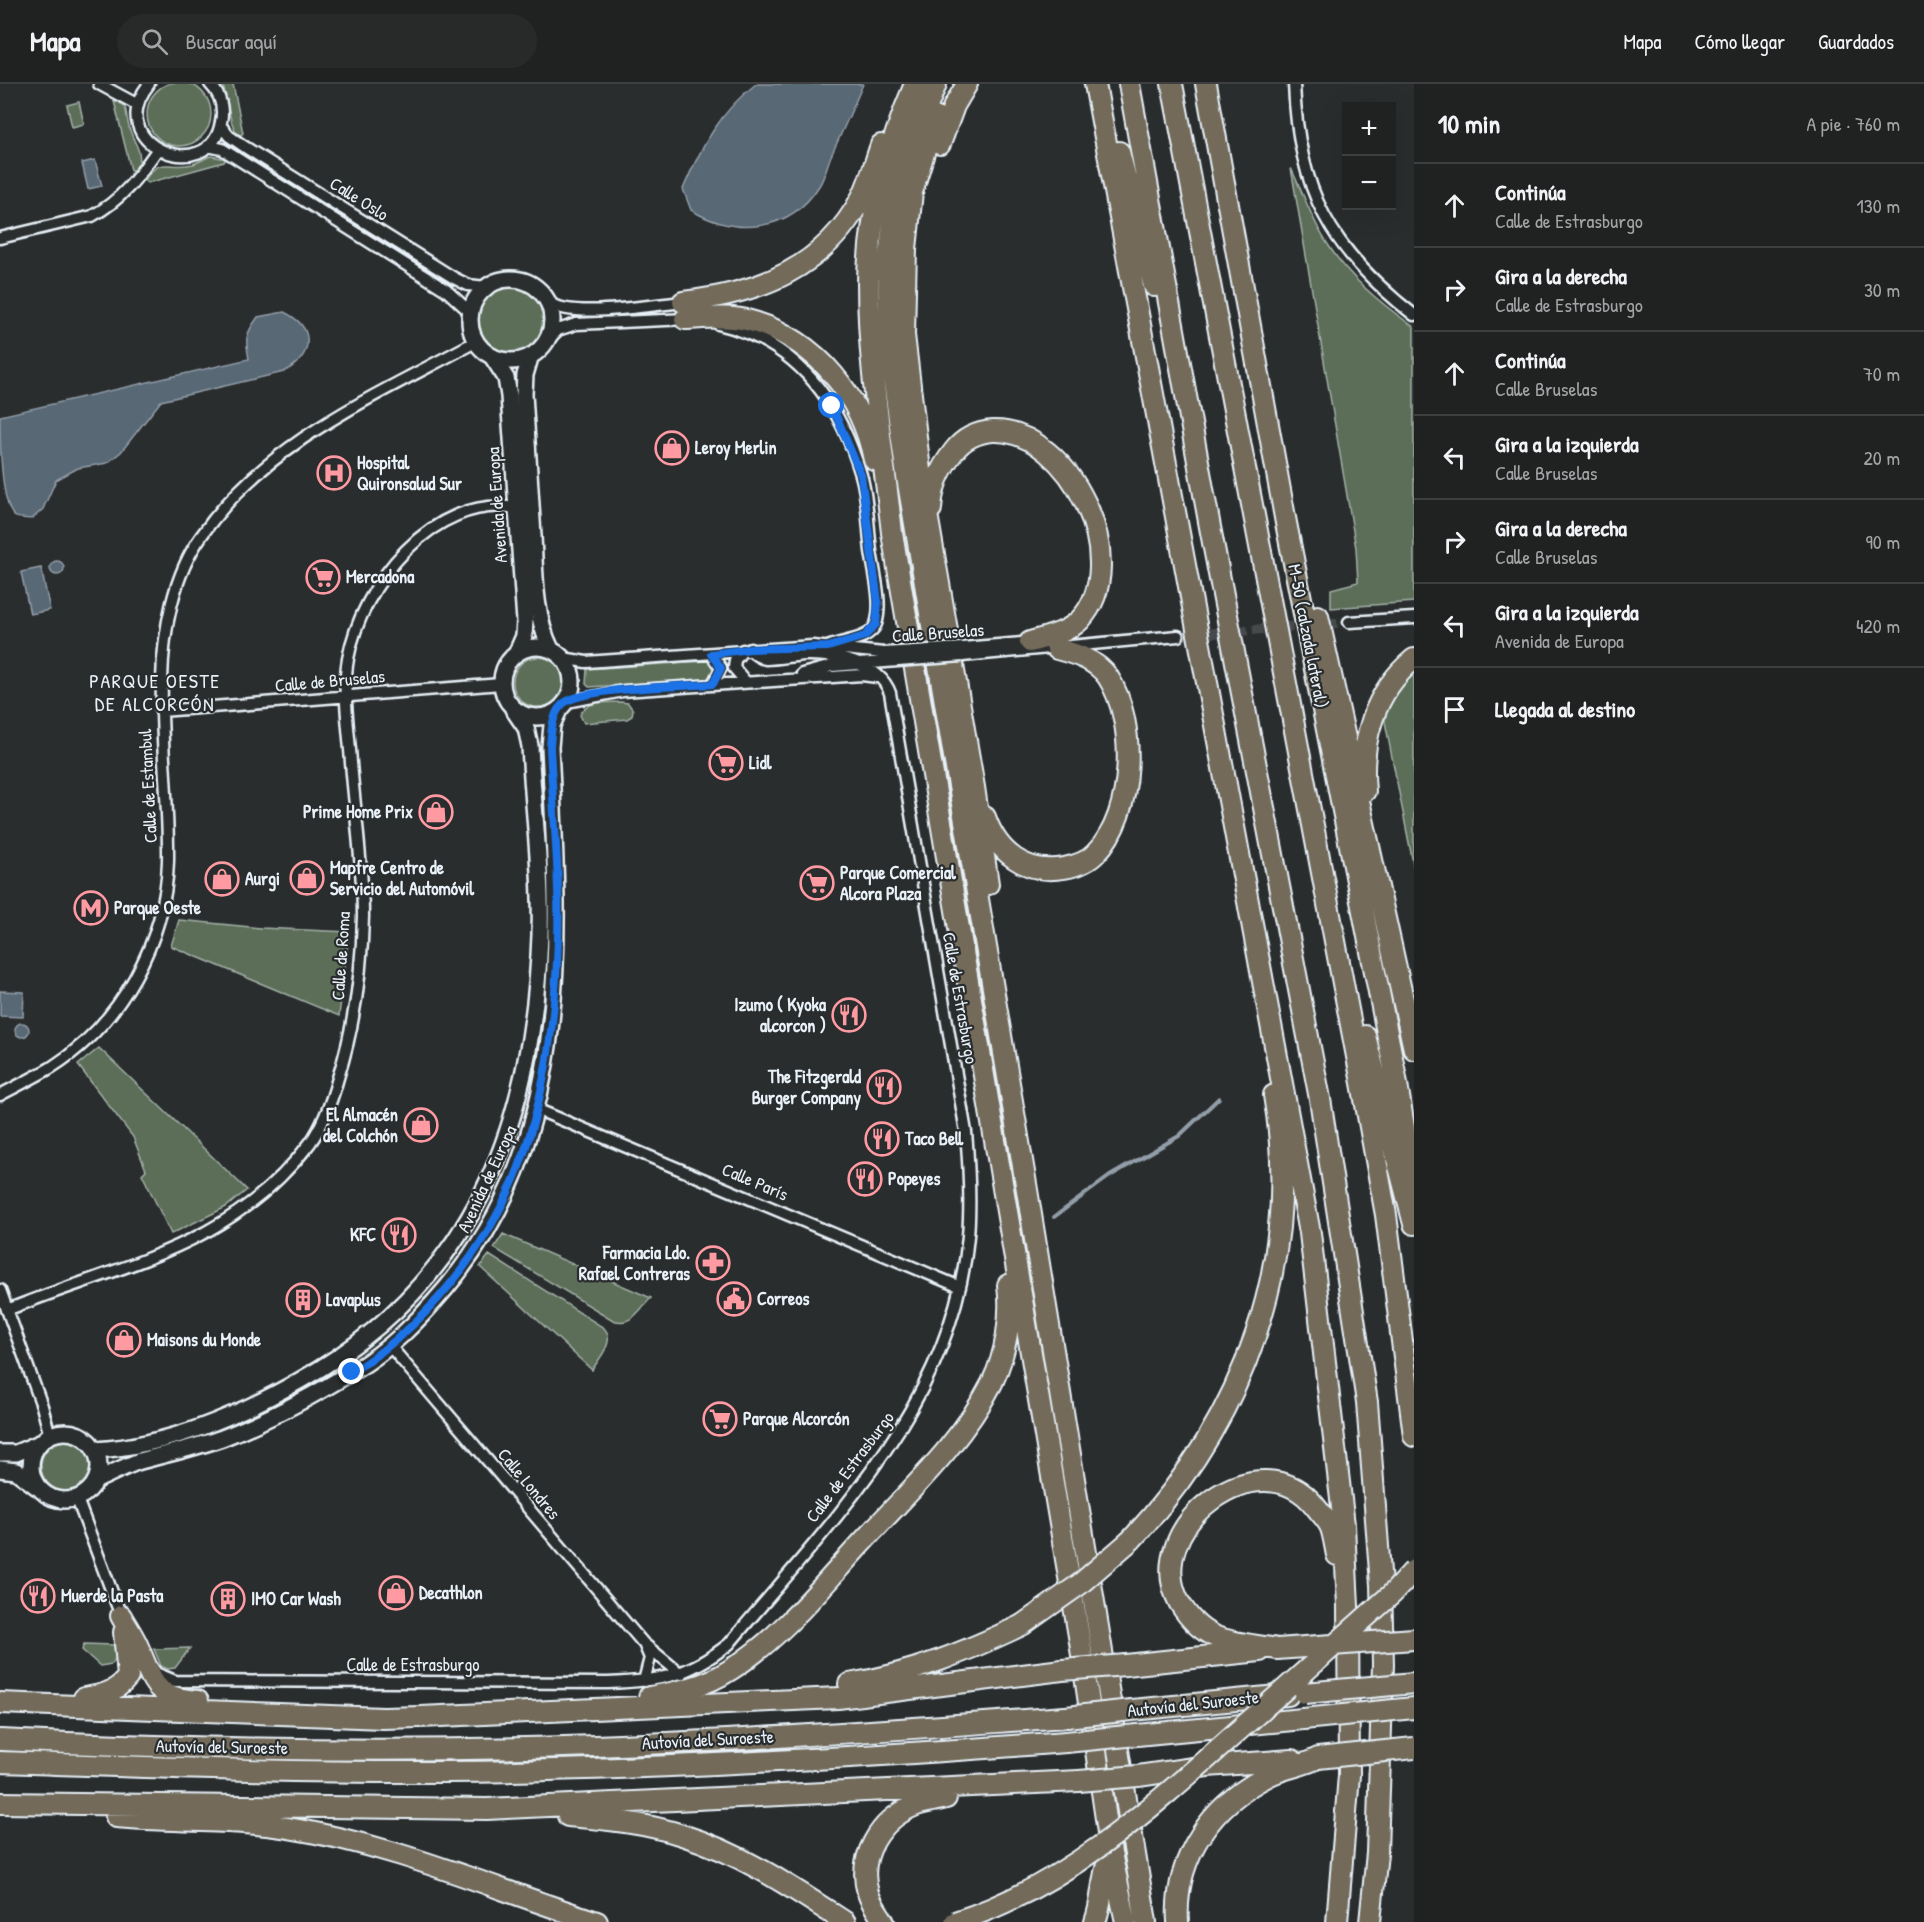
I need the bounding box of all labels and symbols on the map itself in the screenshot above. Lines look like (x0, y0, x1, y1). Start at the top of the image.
street label: Calle Oslo (325, 171, 393, 226)
route start (818, 392, 844, 418)
shop icon: Leroy Merlin (654, 430, 690, 466)
place label: Leroy Merlin (695, 435, 777, 461)
street label: Avenida de Europa (480, 446, 513, 564)
place label: Hospital Quironsalud Sur (357, 450, 462, 496)
hospital icon: Hospital Quironsalud Sur (316, 455, 352, 491)
supermarket icon: Mercadona (305, 559, 341, 595)
street label: M-50 (calzada lateral) (1282, 562, 1335, 710)
place label: Mercadona (346, 564, 415, 589)
street label: Calle Bruselas (891, 617, 985, 648)
street label: Calle de Bruselas (274, 663, 386, 698)
district label: PARQUE OESTE DE ALCORCÓN (89, 667, 221, 717)
street label: Calle de Estambul (132, 728, 163, 844)
supermarket icon: Lidl (708, 745, 744, 781)
place label: Lidl (749, 750, 773, 775)
shop icon: Prime Home Prix (418, 794, 454, 830)
place label: Prime Home Prix (303, 799, 413, 824)
place label: Mapfre Centro de Servicio del Automóvil (330, 855, 475, 901)
shop icon: Mapfre Centro de Servicio del Automóvil (289, 860, 325, 896)
place label: Parque Comercial Alcora Plaza (840, 860, 957, 906)
shop icon: Aurgi (204, 861, 240, 897)
supermarket icon: Parque Comercial Alcora Plaza (799, 865, 835, 901)
place label: Aurgi (245, 866, 280, 892)
metro station icon: Parque Oeste (73, 890, 109, 926)
place label: Parque Oeste (114, 895, 202, 921)
street label: Calle de Roma (325, 911, 356, 1001)
street label: Calle de Estrasburgo (937, 930, 984, 1066)
place label: Izumo ( Kyoka alcorcon ) (734, 992, 827, 1038)
restaurant icon: Izumo ( Kyoka alcorcon ) (831, 997, 867, 1033)
place label: The Fitzgerald Burger Company (752, 1064, 861, 1111)
restaurant icon: The Fitzgerald Burger Company (866, 1069, 902, 1105)
place label: El Almacén del Colchón (323, 1102, 398, 1148)
shop icon: El Almacén del Colchón (403, 1107, 439, 1143)
street label: Avenida de Europa (451, 1121, 522, 1237)
restaurant icon: Taco Bell (864, 1121, 900, 1157)
place label: Taco Bell (904, 1126, 964, 1151)
street label: Calle París (718, 1156, 792, 1207)
restaurant icon: Popeyes (847, 1161, 883, 1197)
place label: Popeyes (888, 1166, 941, 1192)
restaurant icon: KFC (381, 1217, 417, 1253)
place label: KFC (350, 1222, 376, 1247)
place label: Farmacia Ldo. Rafael Contreras (579, 1240, 690, 1286)
pharmacy icon: Farmacia Ldo. Rafael Contreras (695, 1245, 731, 1281)
public building icon: Correos (716, 1281, 752, 1317)
building icon: Lavaplus (285, 1282, 321, 1318)
place label: Correos (757, 1286, 809, 1311)
place label: Lavaplus (326, 1287, 381, 1313)
shop icon: Maisons du Monde (106, 1322, 142, 1358)
place label: Maisons du Monde (147, 1327, 262, 1352)
route end (338, 1358, 364, 1384)
supermarket icon: Parque Alcorcón (702, 1401, 738, 1437)
place label: Parque Alcorcón (743, 1406, 850, 1432)
street label: Calle de Estrasburgo (800, 1406, 900, 1527)
street label: Calle Londres (492, 1443, 567, 1525)
shop icon: Decathlon (378, 1575, 414, 1611)
restaurant icon: Muerde la Pasta (20, 1578, 56, 1614)
place label: Decathlon (419, 1580, 483, 1605)
building icon: IMO Car Wash (210, 1581, 246, 1617)
place label: Muerde la Pasta (61, 1583, 164, 1608)
place label: IMO Car Wash (251, 1586, 341, 1611)
street label: Calle de Estrasburgo (346, 1652, 480, 1677)
street label: Autovía del Suroeste (1126, 1684, 1260, 1723)
street label: Autovía del Suroeste (641, 1724, 775, 1755)
street label: Autovía del Suroeste (156, 1733, 288, 1760)

